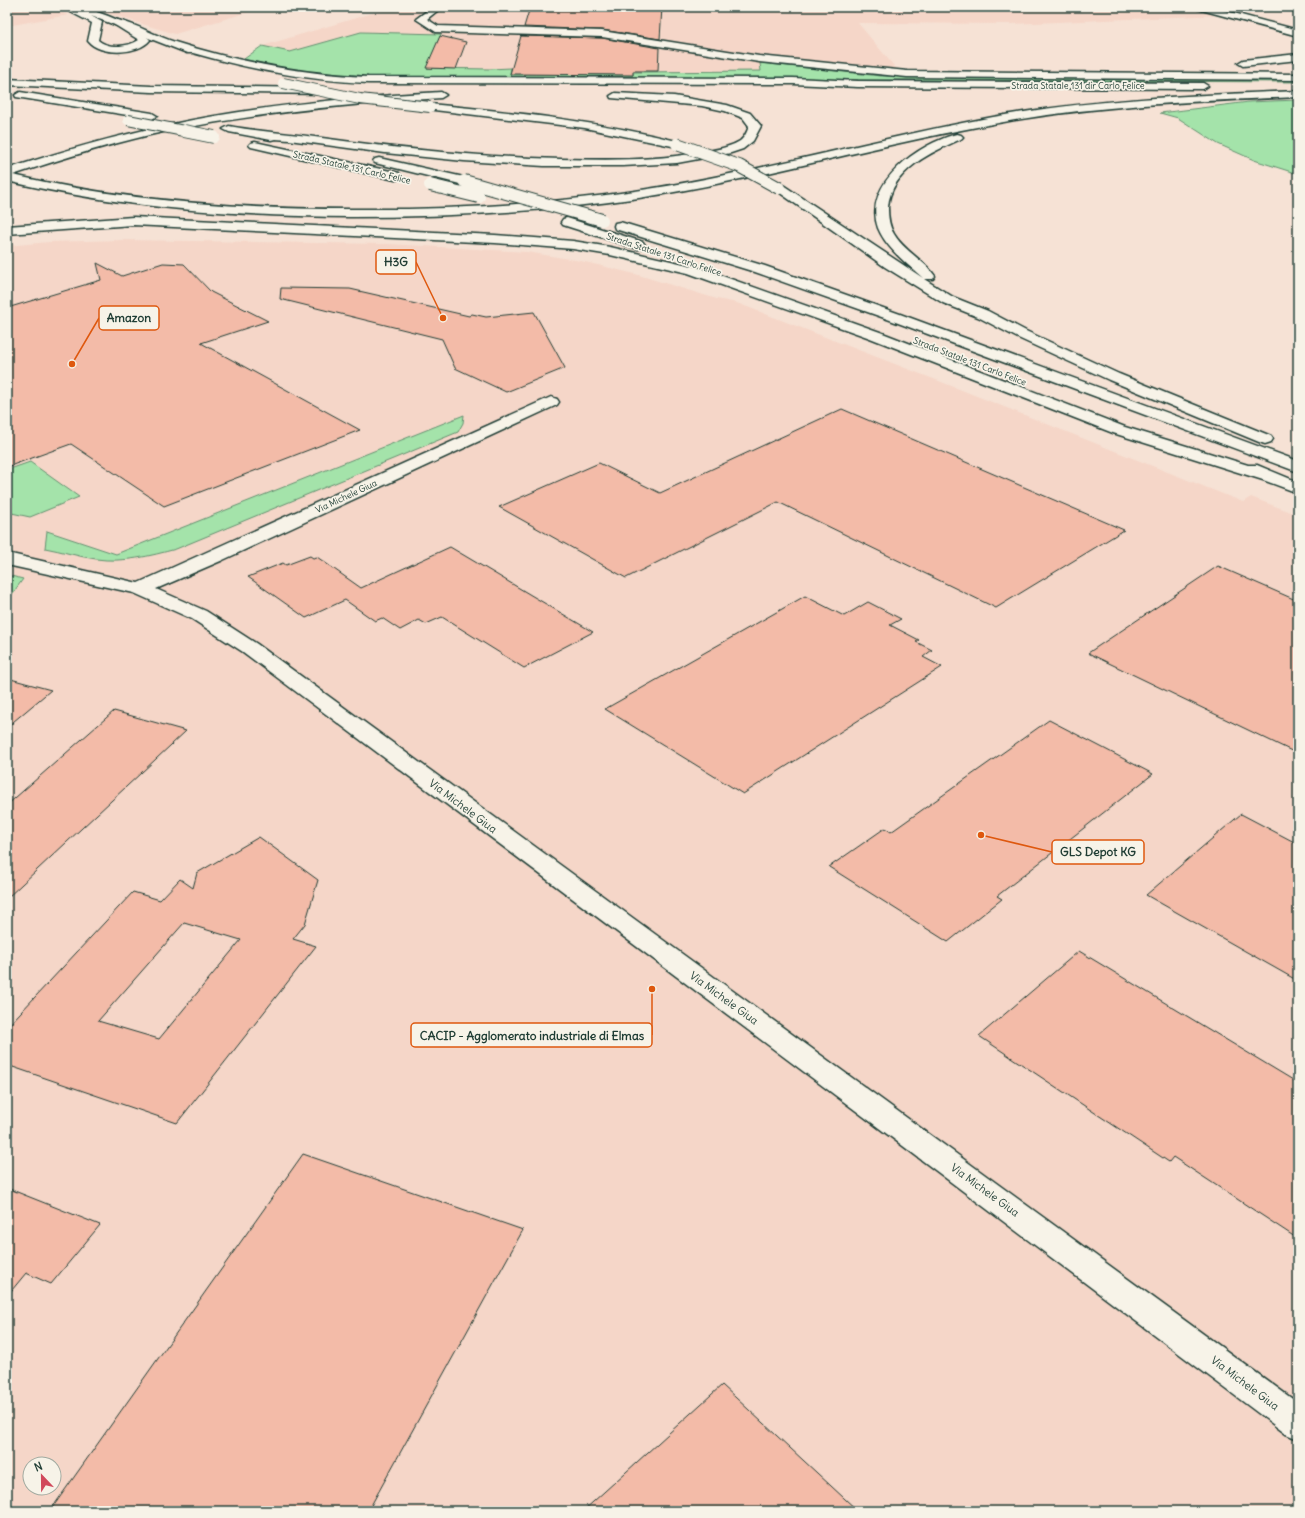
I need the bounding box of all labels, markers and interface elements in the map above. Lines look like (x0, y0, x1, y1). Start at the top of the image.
street label: Strada Statale 131 dir Carlo Felice (1011, 80, 1145, 91)
street label: Strada Statale 131 Carlo Felice (292, 148, 412, 186)
street label: Strada Statale 131 Carlo Felice (605, 230, 723, 278)
callout: H3G (376, 250, 416, 274)
text: H3G (384, 254, 408, 269)
callout: Amazon (99, 306, 159, 330)
text: Amazon (107, 310, 151, 325)
street label: Strada Statale 131 Carlo Felice (912, 334, 1028, 388)
street label: Via Michele Giua (313, 477, 379, 515)
street label: Via Michele Giua (426, 776, 500, 836)
callout: GLS Depot KG (1052, 840, 1144, 864)
text: GLS Depot KG (1060, 844, 1136, 860)
street label: Via Michele Giua (687, 968, 761, 1028)
callout: CACIP - Agglomerato industriale di Elmas (411, 1023, 652, 1047)
text: CACIP - Agglomerato industriale di Elmas (420, 1028, 645, 1044)
street label: Via Michele Giua (948, 1160, 1022, 1220)
street label: Via Michele Giua (1208, 1353, 1282, 1413)
north arrow (22, 1456, 62, 1496)
text: N (32, 1459, 44, 1475)

